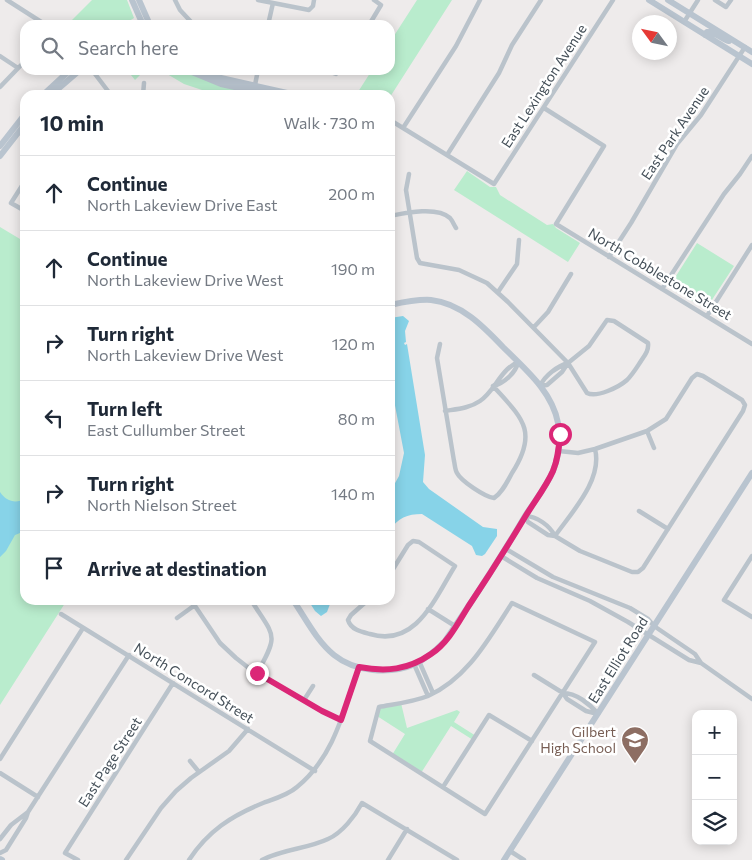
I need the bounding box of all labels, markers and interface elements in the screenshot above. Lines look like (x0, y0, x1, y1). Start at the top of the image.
north arrow (632, 15, 677, 60)
search box (20, 20, 395, 75)
street label: East Lexington Avenue (497, 21, 590, 151)
icon: search (38, 34, 66, 62)
text: Search here (78, 36, 178, 59)
street label: East Park Avenue (637, 83, 712, 183)
text: 10 min (40, 110, 104, 135)
text: Walk · 730 m (283, 113, 375, 132)
text: Continue (87, 172, 167, 195)
icon: ahead (40, 179, 68, 207)
text: 200 m (328, 184, 375, 203)
text: North Lakeview Drive East (87, 195, 278, 214)
street label: North Cobblestone Street (585, 224, 735, 323)
text: Continue (87, 247, 167, 270)
icon: ahead (40, 254, 68, 282)
text: 190 m (331, 259, 375, 278)
text: North Lakeview Drive West (87, 270, 283, 289)
text: Turn right (87, 322, 174, 345)
icon: right (40, 329, 68, 357)
text: 120 m (332, 334, 375, 353)
text: North Lakeview Drive West (87, 345, 283, 364)
text: Turn left (87, 397, 162, 420)
icon: left (40, 404, 68, 432)
text: 80 m (338, 409, 375, 428)
text: East Cullumber Street (87, 420, 245, 439)
route start (549, 423, 572, 446)
text: Turn right (87, 472, 174, 495)
icon: right (40, 479, 68, 507)
text: 140 m (331, 484, 375, 503)
text: North Nielson Street (87, 495, 237, 514)
icon: arrive (40, 554, 68, 582)
text: Arrive at destination (87, 557, 267, 580)
street label: East Elliot Road (584, 613, 651, 706)
street label: North Concord Street (131, 639, 257, 726)
route end (246, 662, 269, 685)
map controls (692, 710, 737, 845)
button: + (692, 710, 737, 755)
street label: East Page Street (74, 713, 145, 810)
place label: Gilbert High School (540, 723, 616, 756)
school or university icon: Gilbert High School (620, 725, 650, 764)
button: − (692, 755, 737, 800)
button: layers (692, 800, 737, 845)

